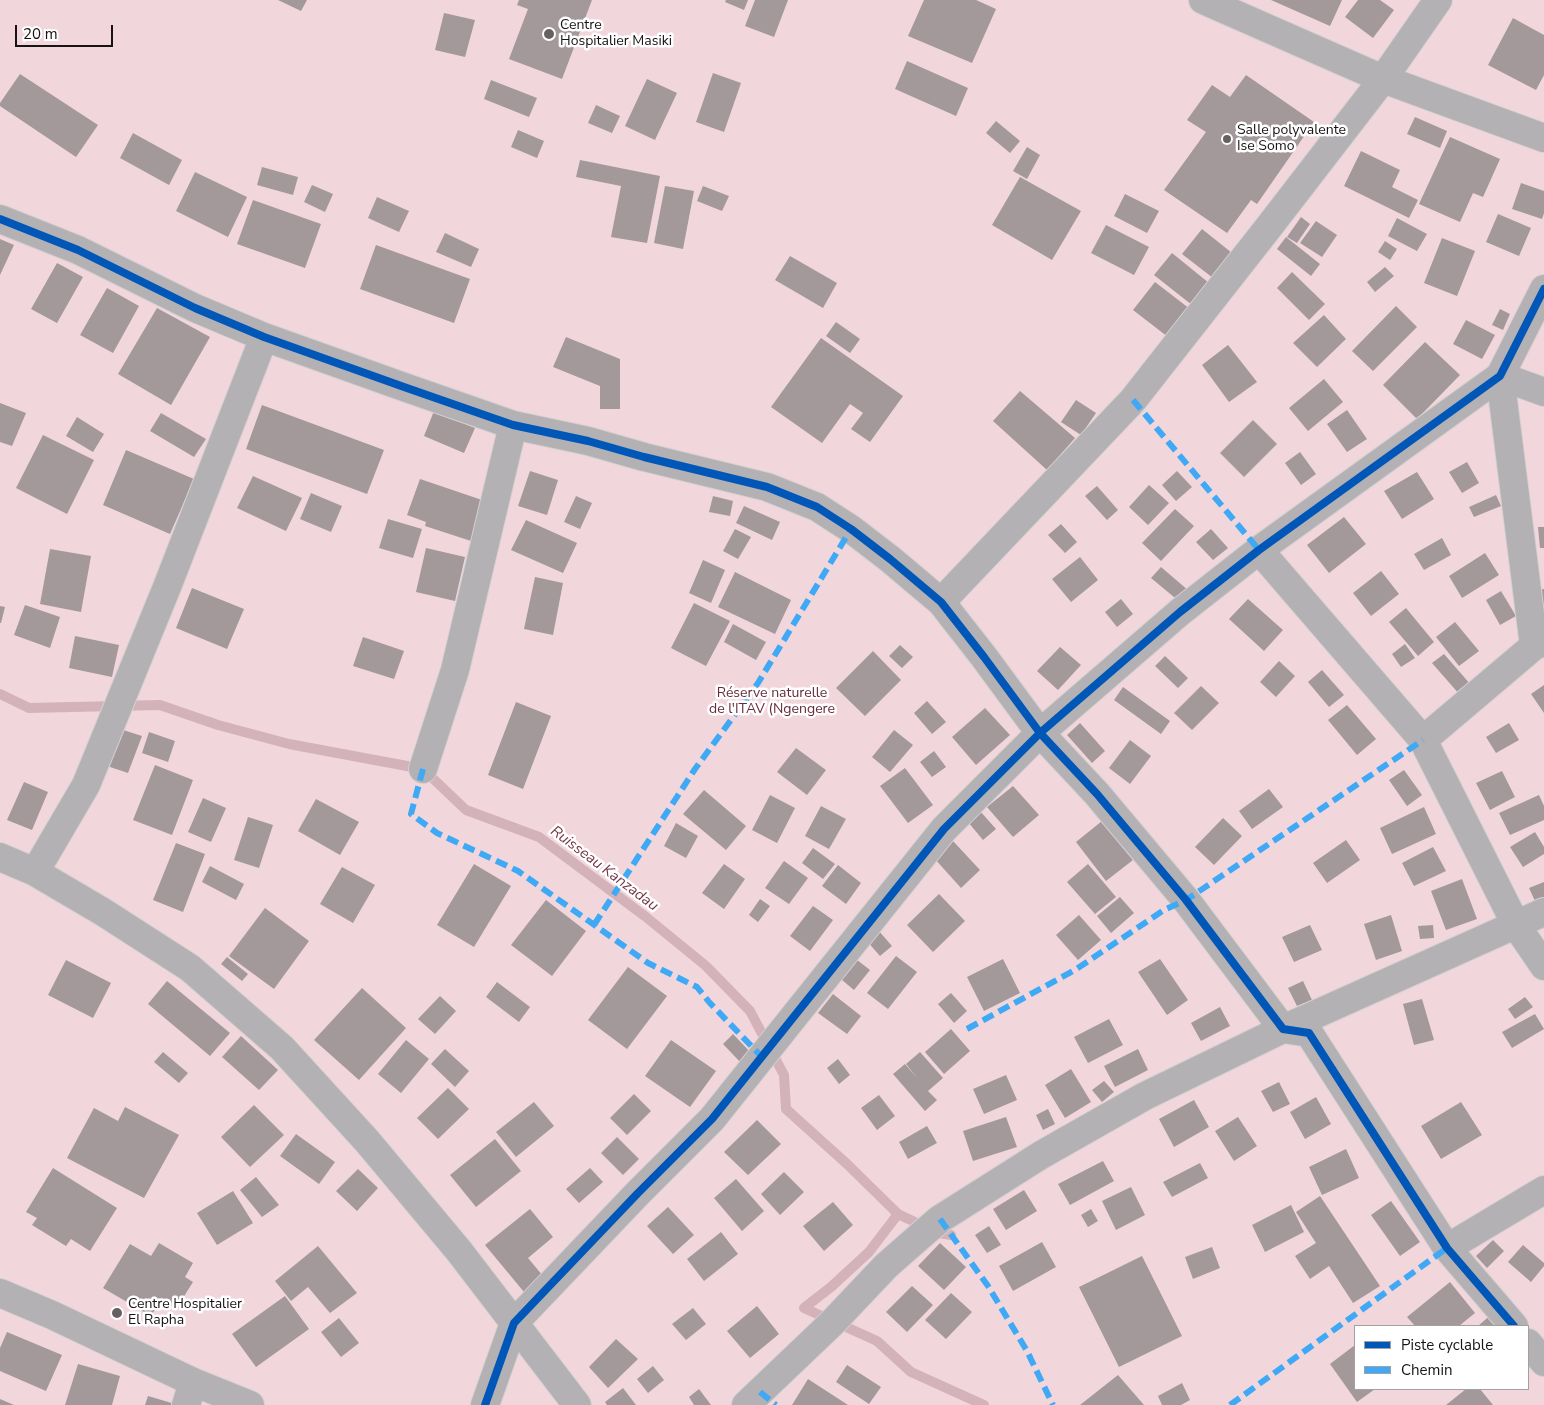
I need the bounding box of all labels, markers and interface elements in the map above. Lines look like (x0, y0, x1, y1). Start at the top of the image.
scale bar (18, 15, 115, 47)
place label: Centre Hospitalier Masiki (560, 18, 672, 50)
text: 20 m (23, 24, 58, 44)
marker: Centre Hospitalier Masiki (542, 27, 556, 41)
place label: Salle polyvalente Ise Somo (1237, 123, 1346, 156)
marker: Salle polyvalente Ise Somo (1221, 133, 1233, 145)
park label: Réserve naturelle de l'ITAV (Ngengere (709, 686, 835, 719)
water label: Ruisseau Kanzadau (547, 823, 661, 915)
place label: Centre Hospitalier El Rapha (128, 1297, 242, 1330)
marker: Centre Hospitalier El Rapha (110, 1306, 124, 1320)
legend (1354, 1325, 1529, 1390)
text: Piste cyclable (1401, 1335, 1493, 1355)
text: Chemin (1401, 1360, 1452, 1380)

